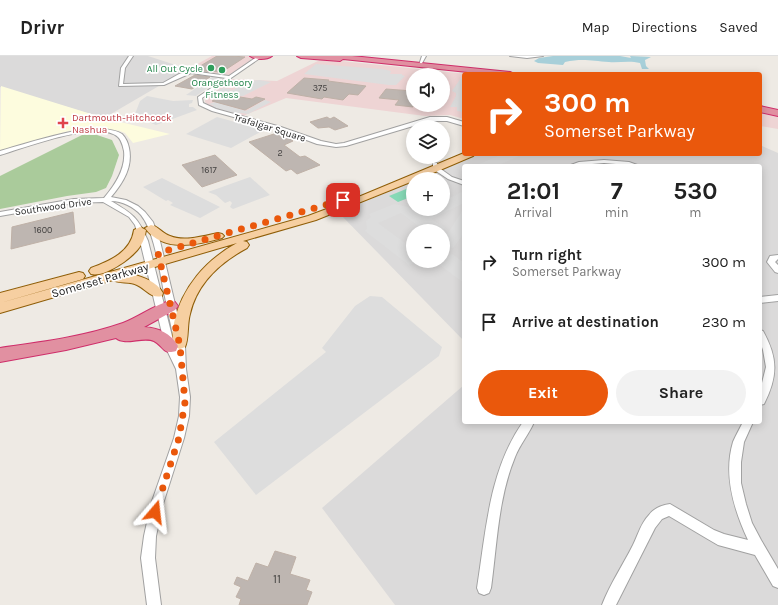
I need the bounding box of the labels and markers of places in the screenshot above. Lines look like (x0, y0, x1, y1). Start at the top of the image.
place label: All Out Cycle (147, 63, 203, 75)
marker: All Out Cycle (206, 63, 216, 73)
marker: Orangetheory Fitness (217, 65, 227, 75)
place label: Orangetheory Fitness (191, 77, 253, 101)
place label: Dartmouth-Hitchcock Nashua (72, 112, 172, 136)
marker: Dartmouth-Hitchcock Nashua (57, 117, 69, 129)
pin (326, 183, 360, 217)

